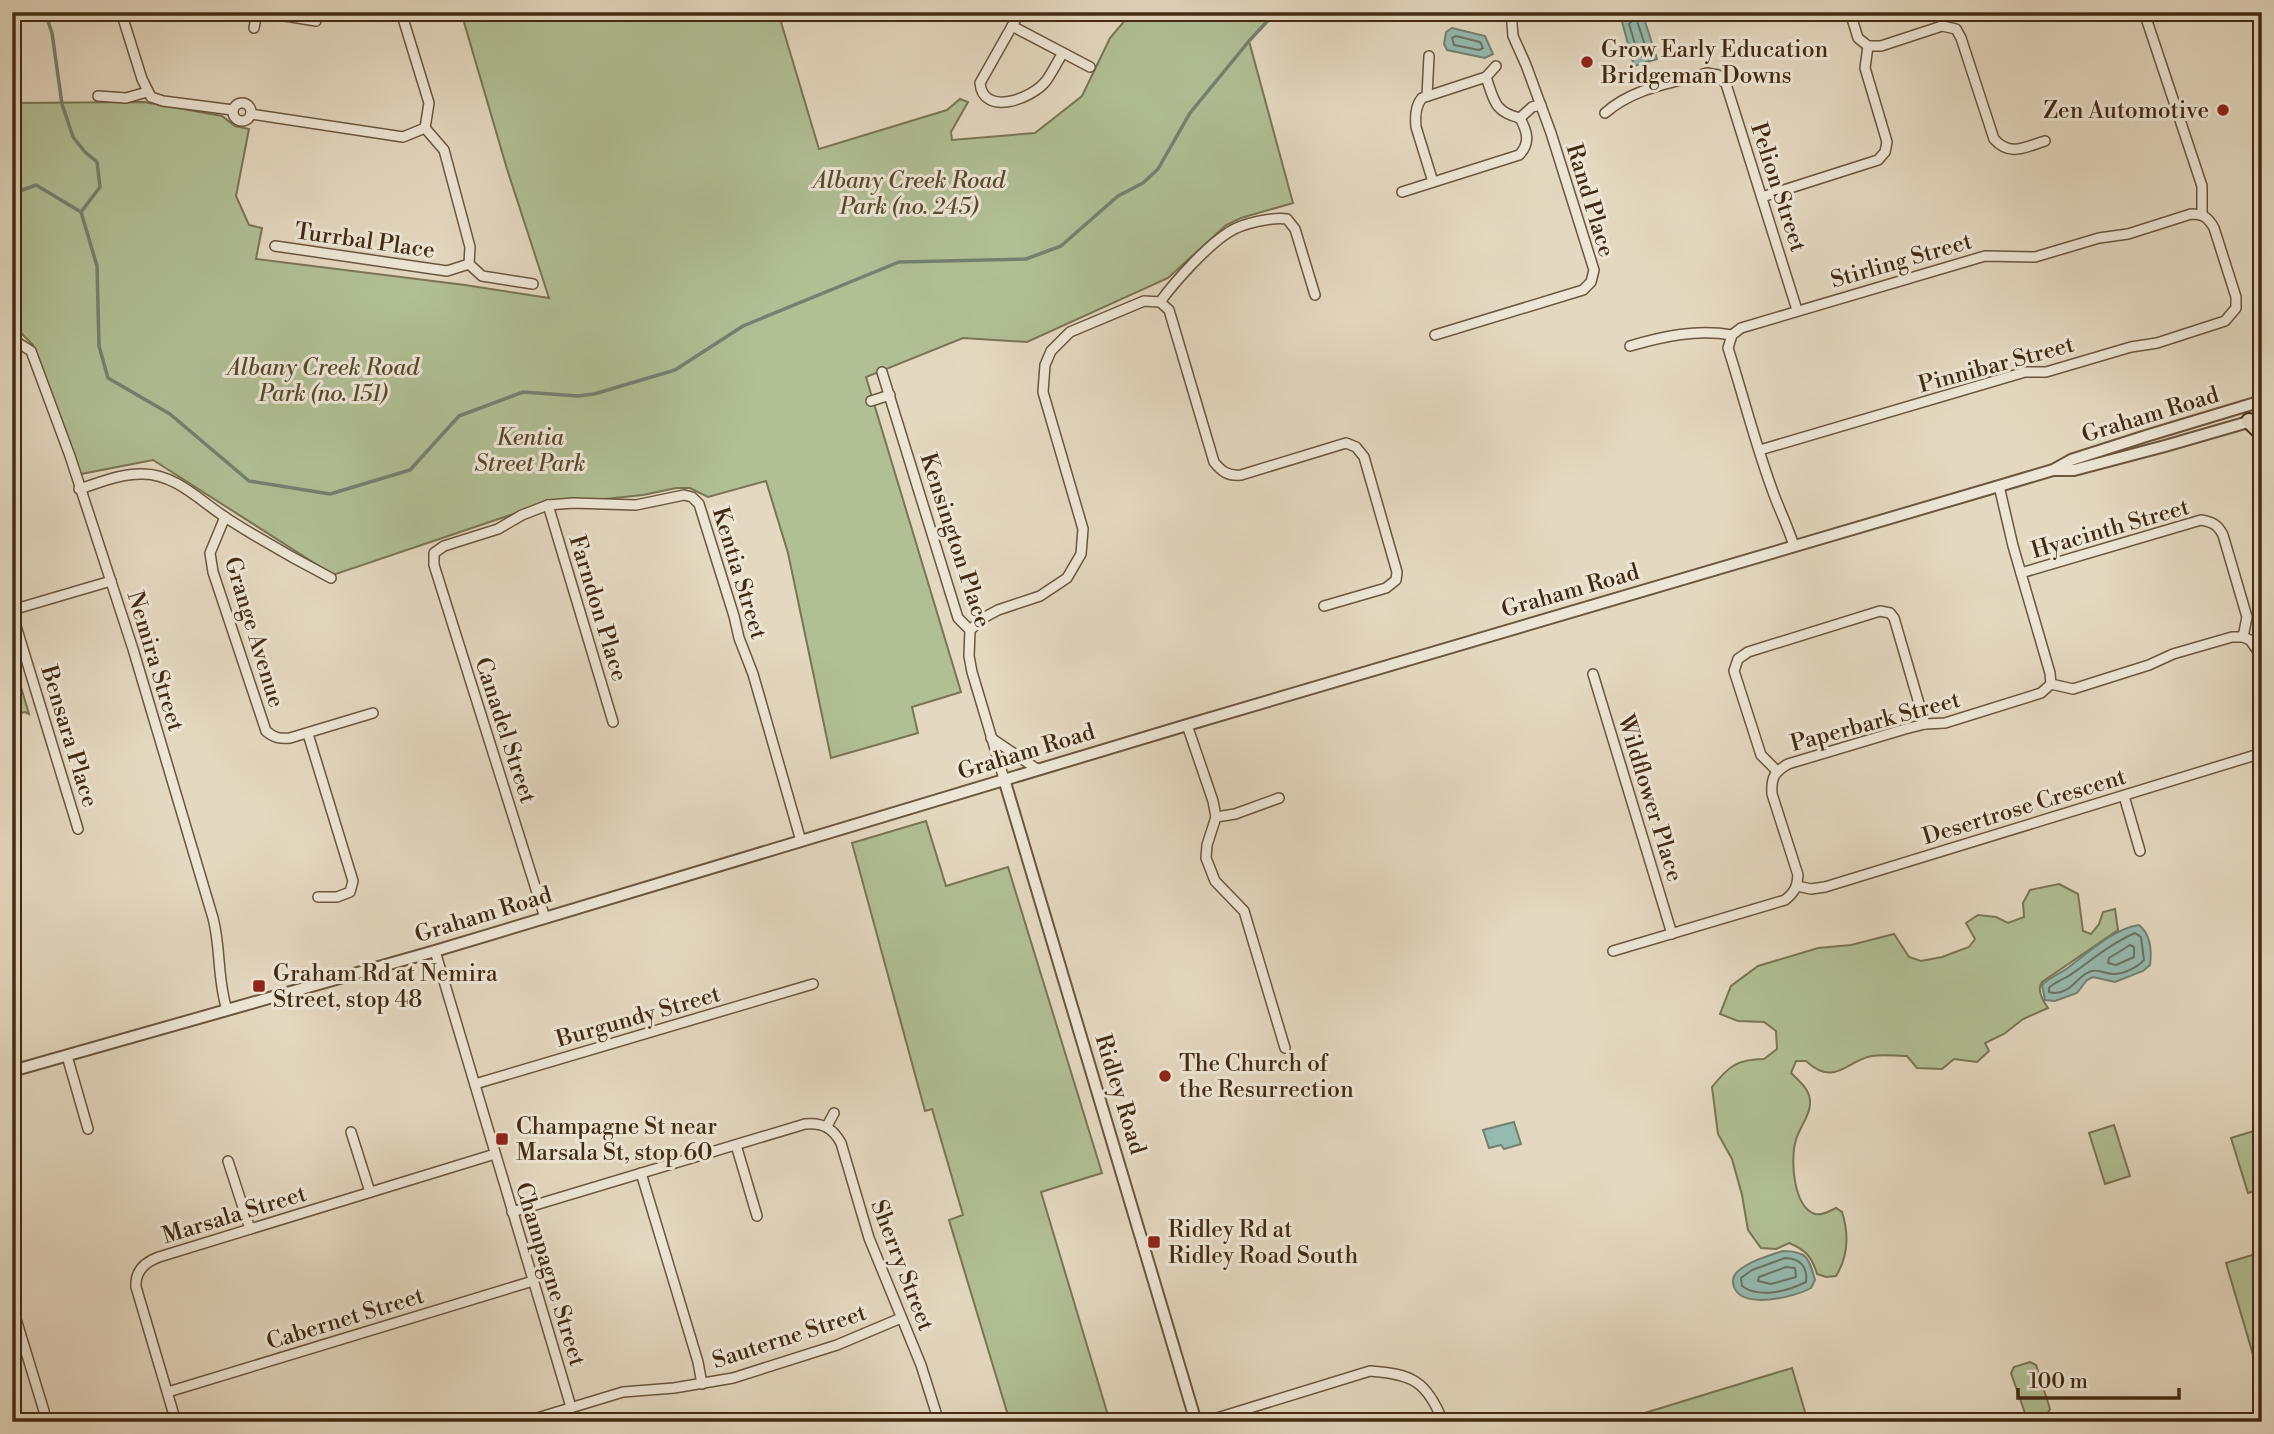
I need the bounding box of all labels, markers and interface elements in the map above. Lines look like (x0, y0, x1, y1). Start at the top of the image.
place label: Grow Early Education Bridgeman Downs (1600, 36, 1829, 90)
marker: Grow Early Education Bridgeman Downs (1579, 54, 1595, 70)
place label: Zen Automotive (2043, 97, 2209, 125)
marker: Zen Automotive (2215, 102, 2231, 118)
street label: Pelion Street (1744, 119, 1812, 255)
street label: Rand Place (1560, 140, 1621, 260)
park label: Albany Creek Road Park (no. 245) (810, 167, 1006, 221)
street label: Turrbal Place (293, 217, 437, 265)
street label: Stirling Street (1827, 227, 1975, 295)
street label: Pinnibar Street (1915, 331, 2077, 399)
park label: Albany Creek Road Park (no. 151) (224, 354, 420, 408)
street label: Graham Road (2078, 381, 2222, 449)
park label: Kentia Street Park (475, 424, 585, 478)
street label: Kensington Place (914, 449, 996, 631)
street label: Hyacinth Street (2028, 493, 2193, 565)
street label: Kentia Street (706, 504, 772, 643)
street label: Farndon Place (563, 532, 634, 685)
street label: Grange Avenue (218, 554, 290, 711)
street label: Graham Road (1498, 558, 1642, 624)
street label: Nemira Street (120, 588, 190, 735)
street label: Canadel Street (468, 654, 542, 807)
street label: Bensara Place (34, 661, 104, 811)
street label: Paperbark Street (1787, 686, 1963, 758)
street label: Wildflower Place (1611, 710, 1689, 885)
street label: Graham Road (954, 718, 1098, 786)
street label: Desertrose Crescent (1919, 763, 2129, 851)
street label: Graham Road (411, 881, 555, 949)
place label: Graham Rd at Nemira Street, stop 48 (273, 960, 498, 1014)
marker: Graham Rd at Nemira Street, stop 48 (251, 978, 267, 994)
street label: Burgundy Street (552, 980, 724, 1054)
street label: Ridley Road (1089, 1031, 1152, 1158)
place label: The Church of the Resurrection (1179, 1050, 1354, 1104)
marker: The Church of the Resurrection (1157, 1068, 1173, 1084)
place label: Champagne St near Marsala St, stop 60 (516, 1113, 717, 1167)
marker: Champagne St near Marsala St, stop 60 (494, 1131, 510, 1147)
street label: Champagne Street (509, 1179, 591, 1370)
street label: Marsala Street (159, 1180, 310, 1250)
street label: Sherry Street (864, 1196, 940, 1335)
place label: Ridley Rd at Ridley Road South (1168, 1216, 1359, 1270)
marker: Ridley Rd at Ridley Road South (1146, 1234, 1162, 1250)
street label: Cabernet Street (263, 1282, 427, 1356)
street label: Sauterne Street (709, 1299, 870, 1375)
scale bar (2018, 1357, 2180, 1401)
text: 100 m (2029, 1369, 2088, 1395)

